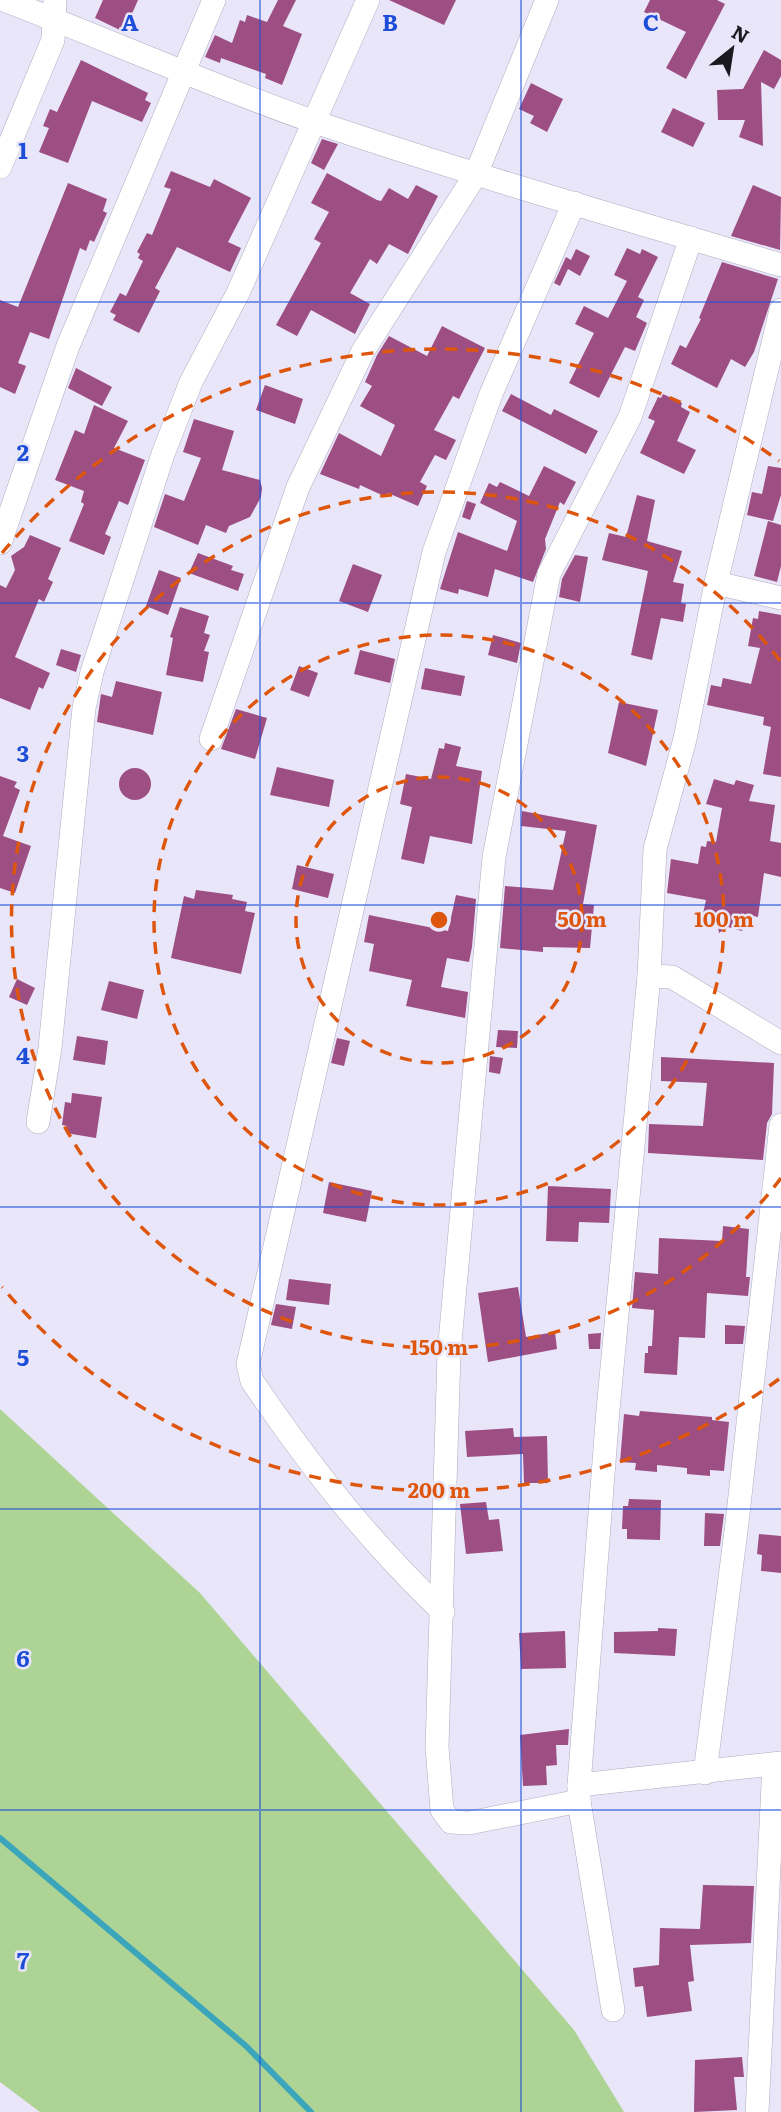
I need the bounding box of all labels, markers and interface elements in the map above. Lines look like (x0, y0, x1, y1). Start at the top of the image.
text: A (121, 4, 139, 38)
text: B (382, 4, 398, 38)
text: C (643, 4, 659, 38)
north arrow (697, 14, 767, 84)
text: N (727, 17, 755, 50)
text: 1 (18, 132, 28, 166)
text: 2 (17, 434, 29, 468)
text: 3 (17, 735, 29, 769)
text: 50 m (557, 902, 607, 933)
text: 100 m (694, 902, 754, 933)
centre of rings (427, 908, 451, 932)
text: 4 (16, 1037, 30, 1071)
text: 150 m (410, 1330, 468, 1361)
text: 5 (17, 1339, 29, 1373)
text: 200 m (408, 1473, 470, 1504)
text: 6 (16, 1640, 30, 1674)
text: 7 (17, 1942, 30, 1976)

